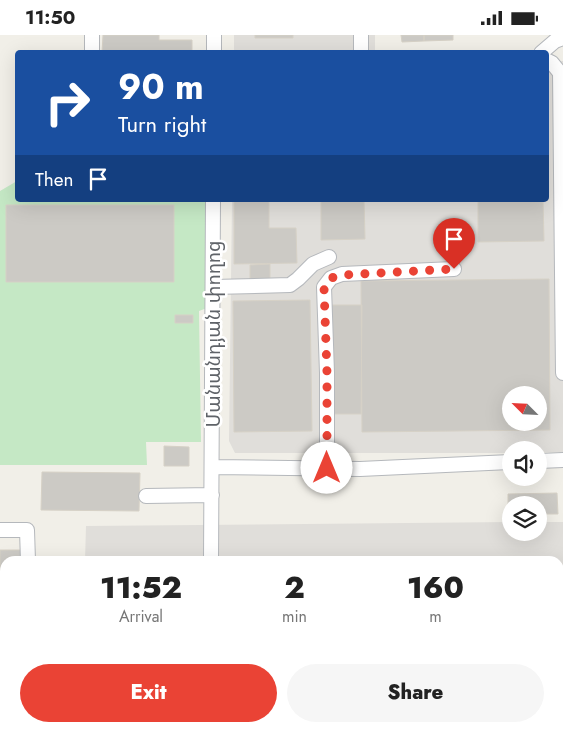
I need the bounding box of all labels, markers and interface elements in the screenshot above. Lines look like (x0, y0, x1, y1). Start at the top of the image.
text: 11:50 (25, 4, 75, 31)
text: 90 m (118, 62, 204, 112)
icon: right (35, 70, 100, 135)
text: Turn right (118, 108, 206, 140)
icon: arrive (84, 165, 112, 193)
text: Then (35, 166, 74, 193)
pin (433, 218, 475, 269)
icon: arrive (440, 225, 468, 253)
street label: Մանանդյան փողոց (200, 241, 227, 427)
north arrow (502, 386, 548, 431)
map controls (502, 386, 547, 541)
position arrow (300, 441, 352, 493)
button: sound (502, 441, 547, 486)
button: layers (502, 496, 547, 541)
text: 11:52 (100, 566, 182, 609)
text: 2 (284, 566, 305, 609)
text: 160 (407, 566, 464, 609)
text: Arrival (119, 605, 163, 628)
text: min (282, 605, 307, 628)
text: m (429, 605, 442, 628)
button: Exit (20, 664, 277, 722)
button: Share (287, 664, 544, 722)

